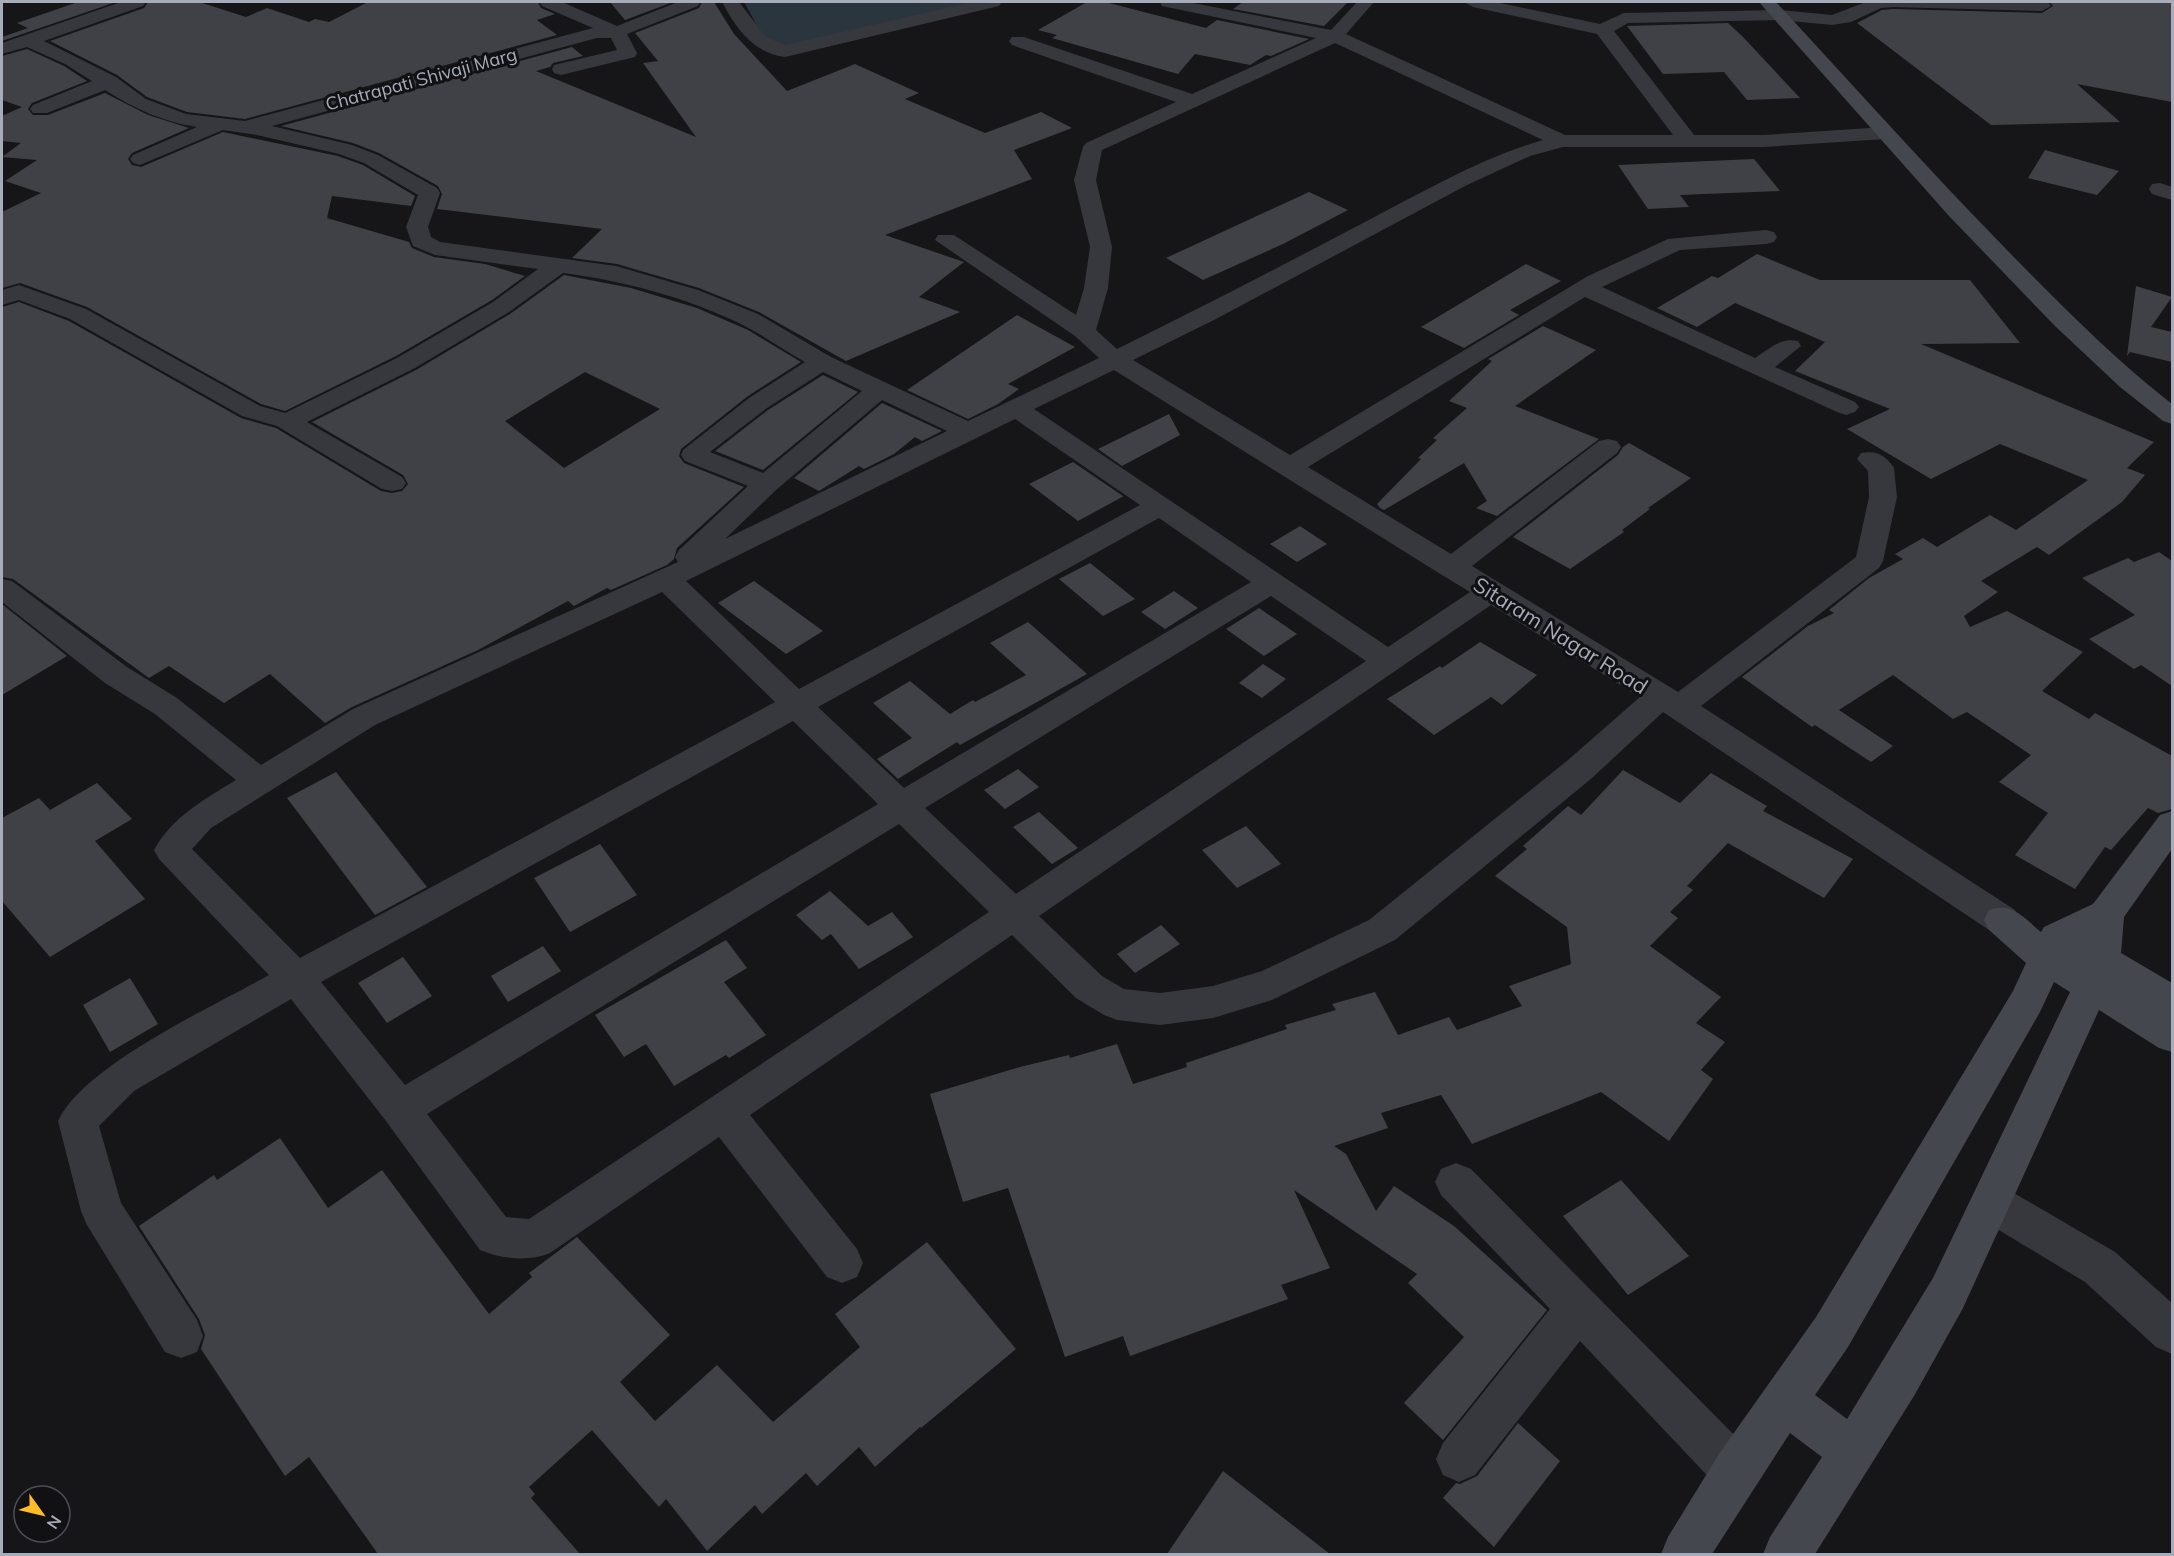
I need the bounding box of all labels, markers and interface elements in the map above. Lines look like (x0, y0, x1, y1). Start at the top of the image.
street label: Chatrapati Shivaji Marg (323, 42, 519, 116)
street label: Sitaram Nagar Road (1469, 571, 1653, 699)
north arrow (12, 1484, 72, 1544)
text: N (43, 1512, 66, 1533)

